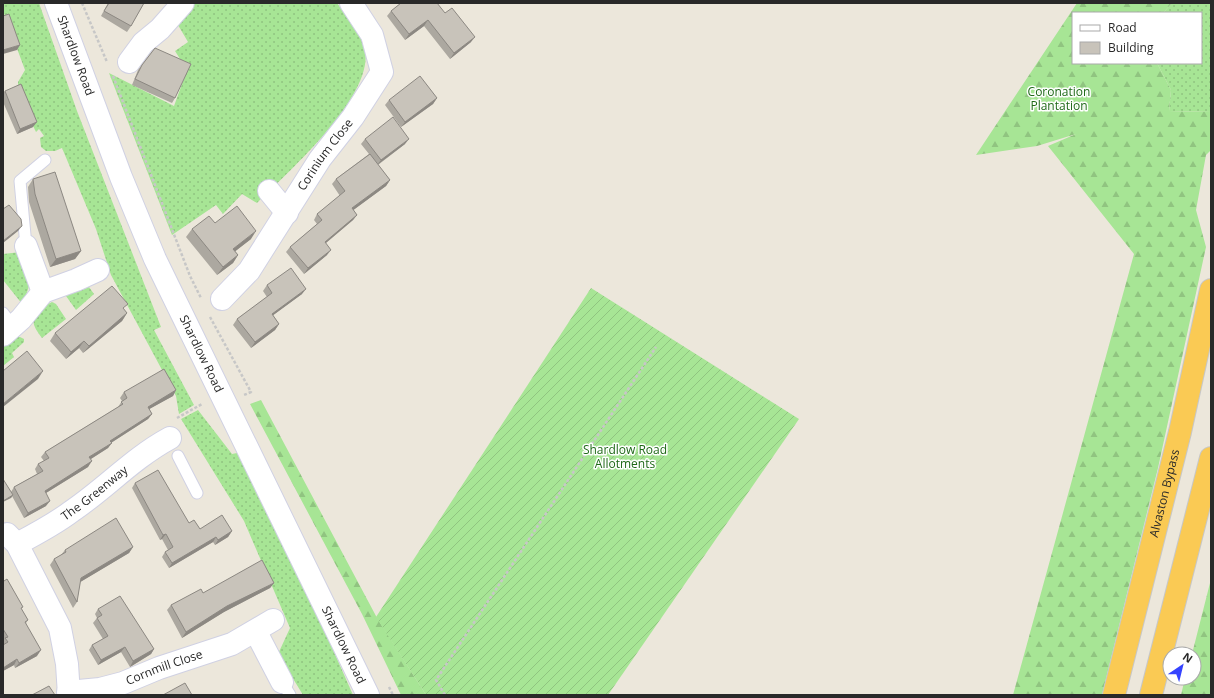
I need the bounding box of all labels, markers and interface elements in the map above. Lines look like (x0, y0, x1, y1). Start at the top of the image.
legend (1072, 12, 1202, 64)
street label: Shardlow Road (53, 13, 99, 98)
text: Road (1108, 19, 1137, 36)
text: Building (1108, 39, 1154, 56)
park label: Coronation Plantation (1028, 83, 1090, 114)
street label: Corinium Close (293, 115, 357, 194)
street label: Shardlow Road (176, 312, 228, 395)
park label: Shardlow Road Allotments (583, 441, 667, 472)
street label: Alvaston Bypass (1145, 447, 1183, 539)
street label: The Greenway (58, 461, 132, 524)
street label: Shardlow Road (318, 603, 370, 686)
street label: Cornmill Close (123, 645, 205, 689)
north arrow (1162, 646, 1202, 686)
text: N (1180, 649, 1196, 666)

